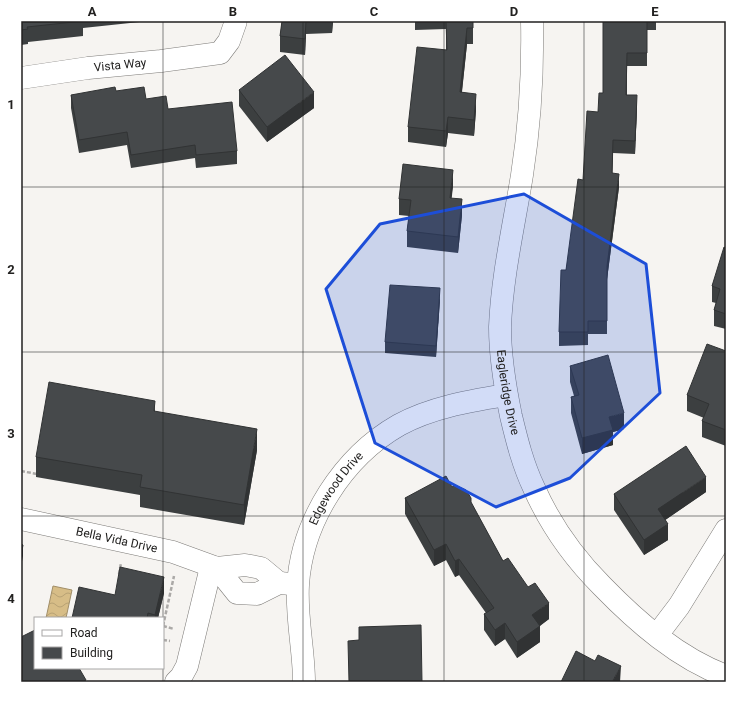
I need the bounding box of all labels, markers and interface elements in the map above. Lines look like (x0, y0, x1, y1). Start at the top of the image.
text: A (88, 4, 97, 19)
text: B (229, 4, 237, 19)
text: C (370, 4, 379, 19)
text: D (510, 4, 518, 19)
text: E (651, 4, 659, 19)
street label: Vista Way (93, 55, 147, 74)
text: 1 (7, 97, 15, 112)
text: 2 (7, 262, 15, 277)
street label: Eagleridge Drive (494, 349, 522, 436)
text: 3 (7, 426, 15, 441)
street label: Edgewood Drive (306, 449, 366, 527)
street label: Bella Vida Drive (75, 524, 159, 555)
text: 4 (7, 591, 15, 606)
legend (34, 617, 164, 669)
text: Road (70, 626, 98, 640)
text: Building (70, 646, 113, 660)

